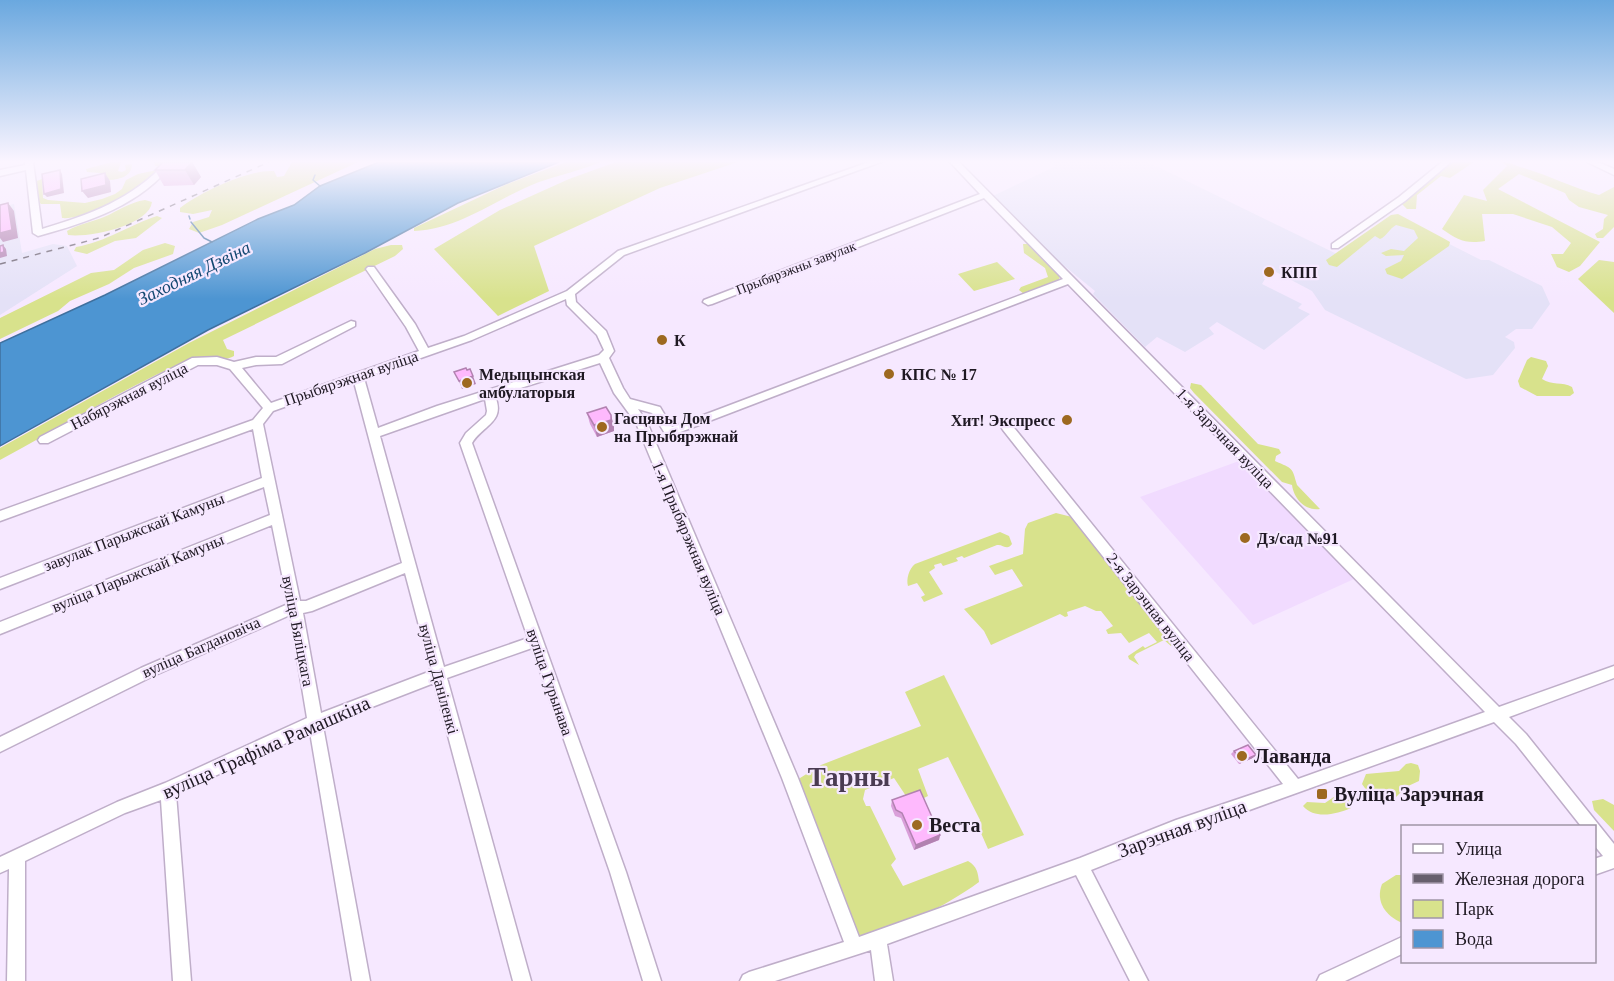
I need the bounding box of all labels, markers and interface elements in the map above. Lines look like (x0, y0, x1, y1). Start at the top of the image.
water label: Заходняя Дзвіна (134, 237, 254, 309)
street label: Прыбярэжны завулак (734, 238, 858, 298)
place label: КПП (1281, 264, 1318, 281)
marker: КПП (1262, 265, 1276, 279)
place label: К (674, 332, 686, 349)
marker: К (655, 333, 669, 347)
street label: Прыбярэжная вуліца (282, 347, 421, 410)
street label: Набярэжная вуліца (68, 359, 191, 434)
place label: Медыцынская амбулаторыя (479, 366, 585, 402)
place label: КПС № 17 (901, 366, 977, 383)
marker: КПС № 17 (882, 367, 896, 381)
marker: Медыцынская амбулаторыя (460, 376, 474, 390)
street label: 1-я Зарэчная вуліца (1172, 384, 1277, 492)
place label: Гасцявы Дом на Прыбярэжнай (614, 410, 738, 446)
place label: Хит! Экспресс (951, 412, 1055, 430)
marker: Хит! Экспресс (1060, 413, 1074, 427)
marker: Гасцявы Дом на Прыбярэжнай (595, 420, 609, 434)
street label: 1-я Прыбярэжная вуліца (648, 459, 729, 618)
street label: завулак Парыжскай Камуны (41, 490, 227, 575)
place label: Дз/сад №91 (1257, 530, 1339, 548)
street label: вуліца Парыжскай Камуны (50, 531, 227, 616)
marker: Дз/сад №91 (1238, 531, 1252, 545)
street label: 2-я Зарэчная вуліца (1103, 550, 1199, 665)
street label: вуліца Бяліцкага (278, 574, 317, 688)
street label: вуліца Багдановіча (139, 613, 263, 682)
street label: вуліца Даніленкі (415, 622, 462, 737)
street label: вуліца Гурынава (523, 626, 576, 738)
street label: вуліца Трафіма Рамашкіна (159, 691, 374, 804)
place label: Лаванда (1254, 745, 1331, 767)
marker: Лаванда (1235, 749, 1249, 763)
district label: Тарны (808, 762, 890, 792)
place label: Вуліца Зарэчная (1334, 783, 1484, 806)
marker: Вуліца Зарэчная (1315, 787, 1329, 801)
street label: Зарэчная вуліца (1115, 795, 1250, 862)
place label: Веста (929, 814, 980, 836)
marker: Веста (910, 818, 924, 832)
legend (1401, 825, 1596, 963)
text: Улица (1455, 839, 1502, 859)
text: Железная дорога (1455, 869, 1584, 889)
text: Парк (1455, 899, 1494, 919)
text: Вода (1455, 929, 1493, 949)

